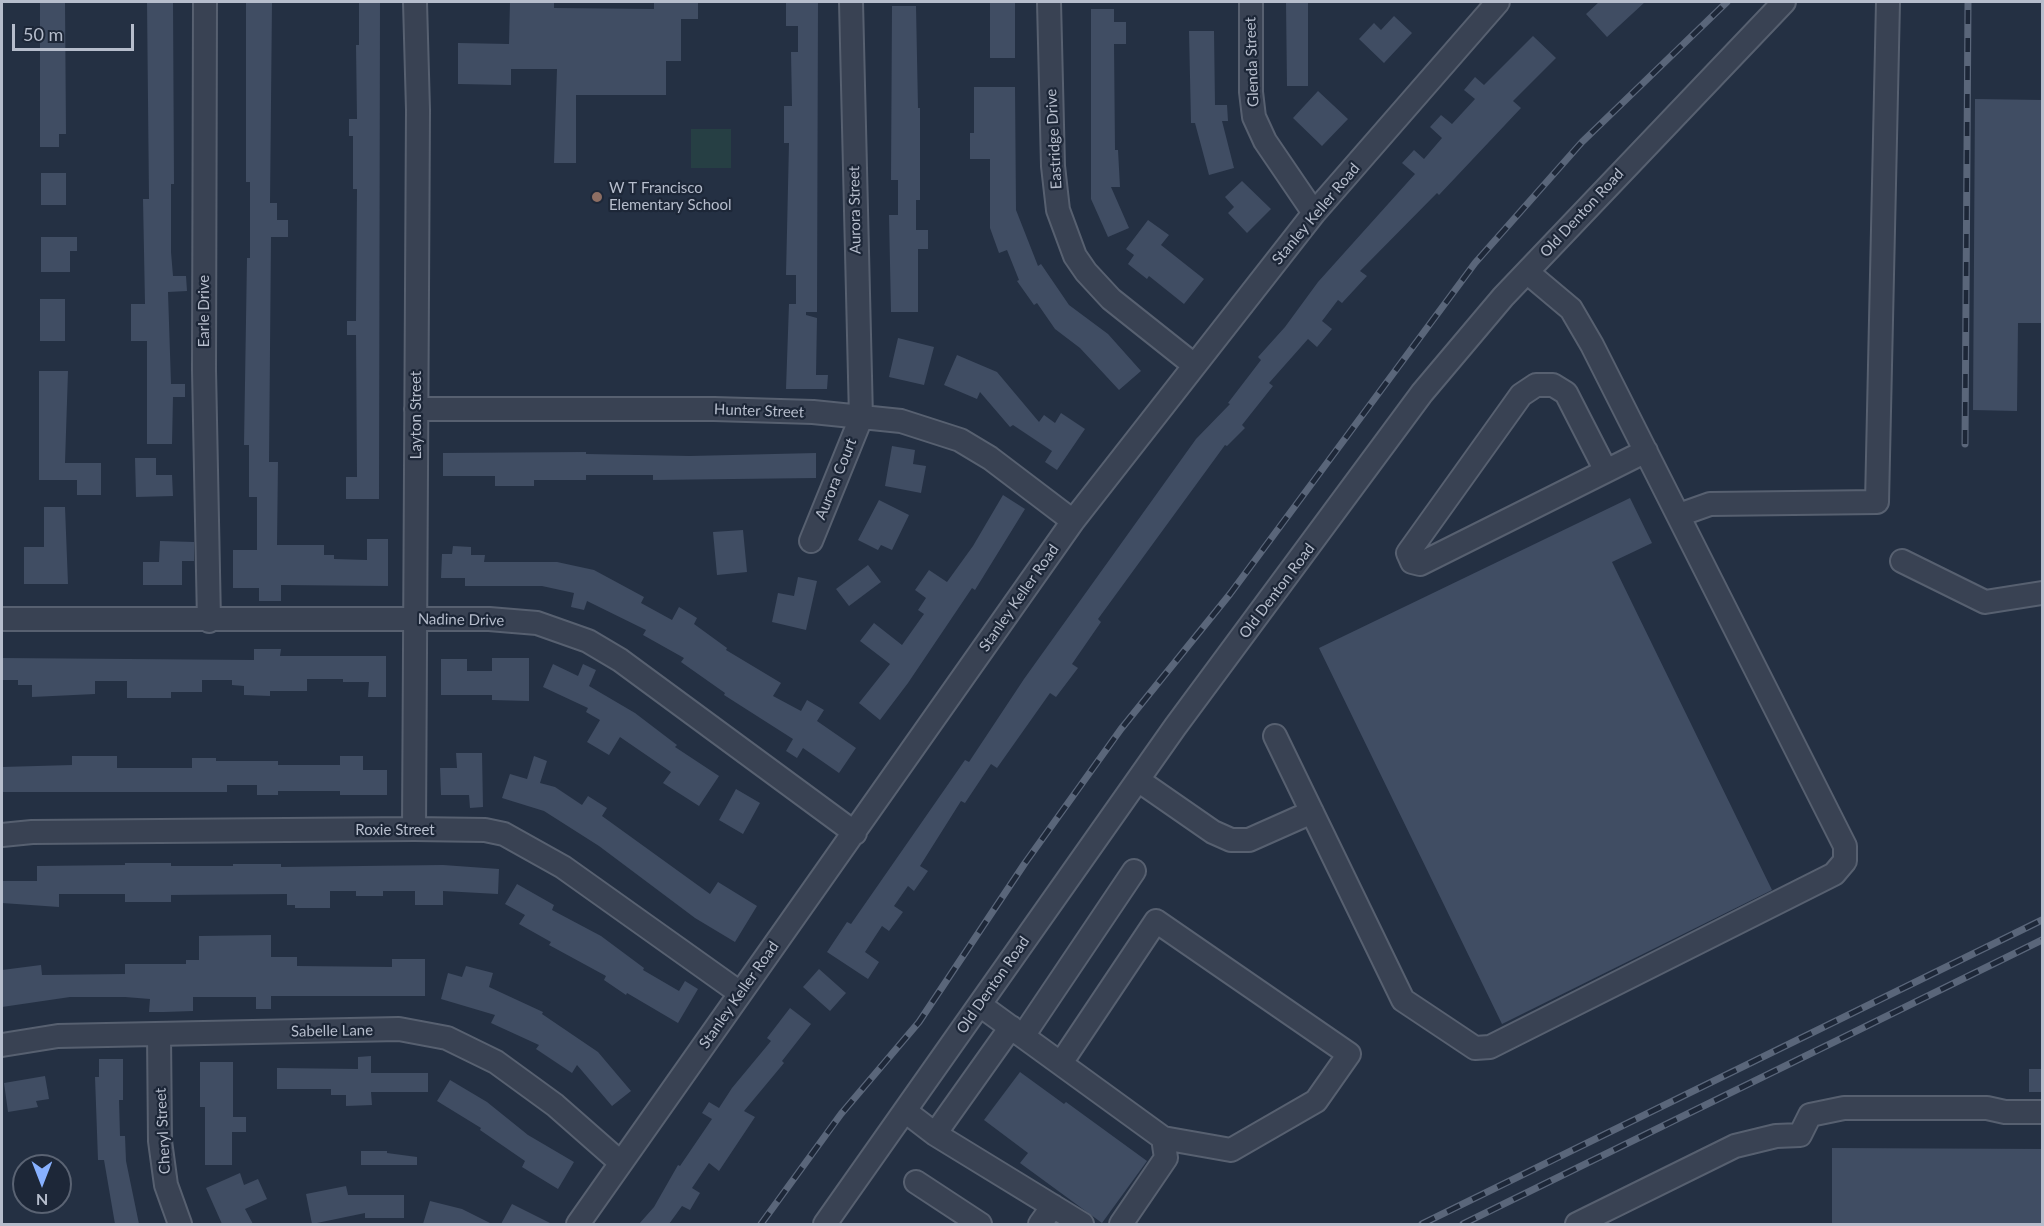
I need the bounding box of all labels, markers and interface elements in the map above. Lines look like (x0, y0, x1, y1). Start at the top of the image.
scale bar (15, 12, 136, 50)
street label: Glenda Street (1241, 17, 1263, 107)
text: 50 m (23, 23, 63, 45)
street label: Eastridge Drive (1042, 88, 1066, 190)
street label: Stanley Keller Road (1268, 160, 1364, 268)
street label: Old Denton Road (1536, 165, 1628, 261)
street label: Aurora Street (845, 166, 865, 254)
place label: W T Francisco Elementary School (609, 179, 732, 214)
marker: W T Francisco Elementary School (590, 190, 604, 204)
street label: Earle Drive (195, 275, 213, 347)
street label: Layton Street (407, 371, 425, 459)
street label: Hunter Street (714, 400, 804, 422)
street label: Aurora Court (812, 436, 860, 522)
street label: Old Denton Road (1235, 540, 1319, 642)
street label: Stanley Keller Road (975, 541, 1063, 655)
street label: Nadine Drive (418, 610, 504, 630)
street label: Roxie Street (355, 821, 435, 839)
street label: Old Denton Road (953, 933, 1033, 1037)
street label: Stanley Keller Road (695, 938, 783, 1052)
street label: Sabelle Lane (291, 1021, 373, 1041)
street label: Cheryl Street (152, 1087, 174, 1175)
north arrow (12, 1154, 72, 1214)
text: N (36, 1191, 48, 1210)

